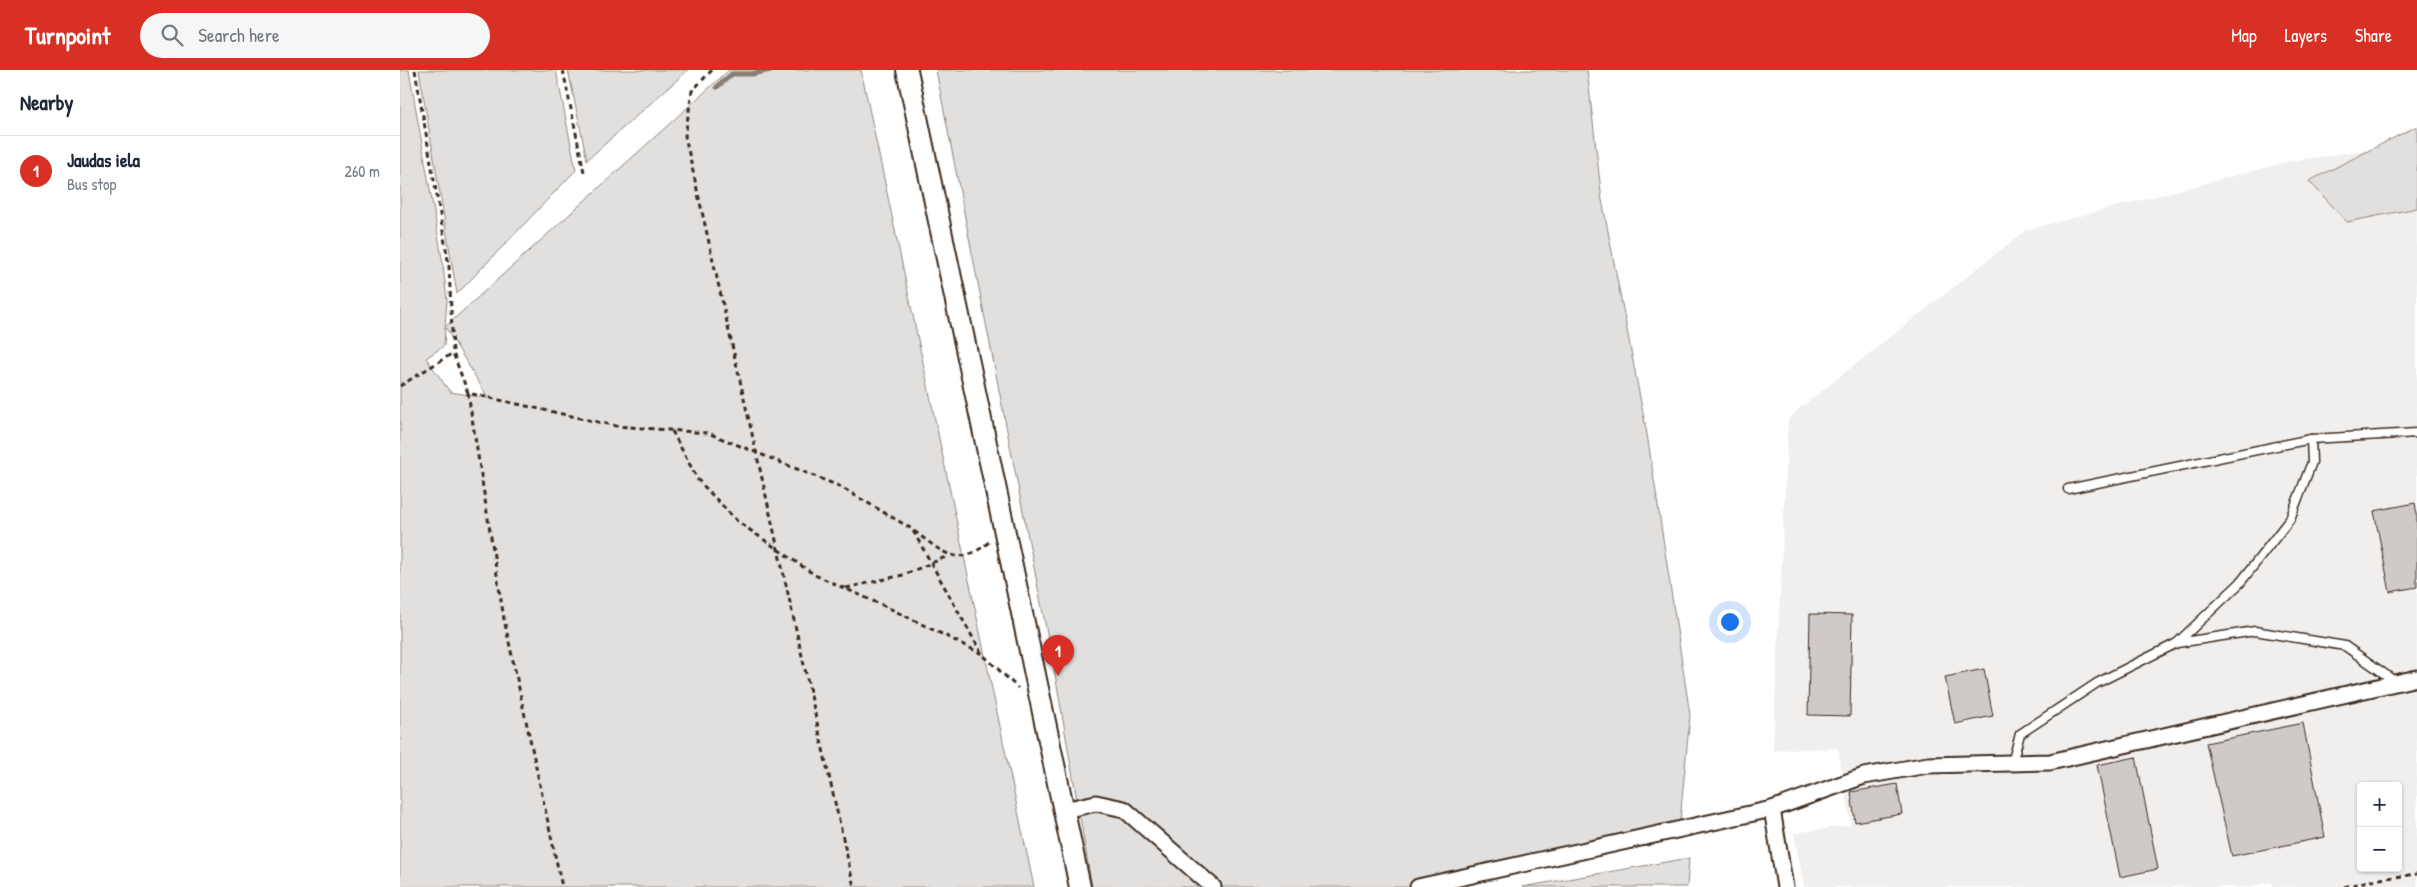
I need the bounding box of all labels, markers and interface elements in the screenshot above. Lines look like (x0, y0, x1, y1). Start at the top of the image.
search box (140, 13, 490, 58)
text: Turnpoint (25, 19, 110, 51)
icon: search (158, 21, 186, 49)
text: Search here (198, 22, 280, 48)
text: Map (2231, 23, 2257, 48)
text: Layers (2285, 23, 2327, 48)
text: Share (2355, 23, 2392, 48)
text: Nearby (20, 88, 73, 117)
text: Jaudas iela (67, 147, 140, 173)
text: 1 (33, 160, 39, 182)
text: 260 m (344, 160, 380, 182)
text: Bus stop (67, 173, 116, 195)
your location (1717, 609, 1743, 635)
pin: 1 (1042, 635, 1074, 676)
map controls (2357, 782, 2402, 872)
button: + (2357, 782, 2402, 827)
button: − (2357, 827, 2402, 872)

